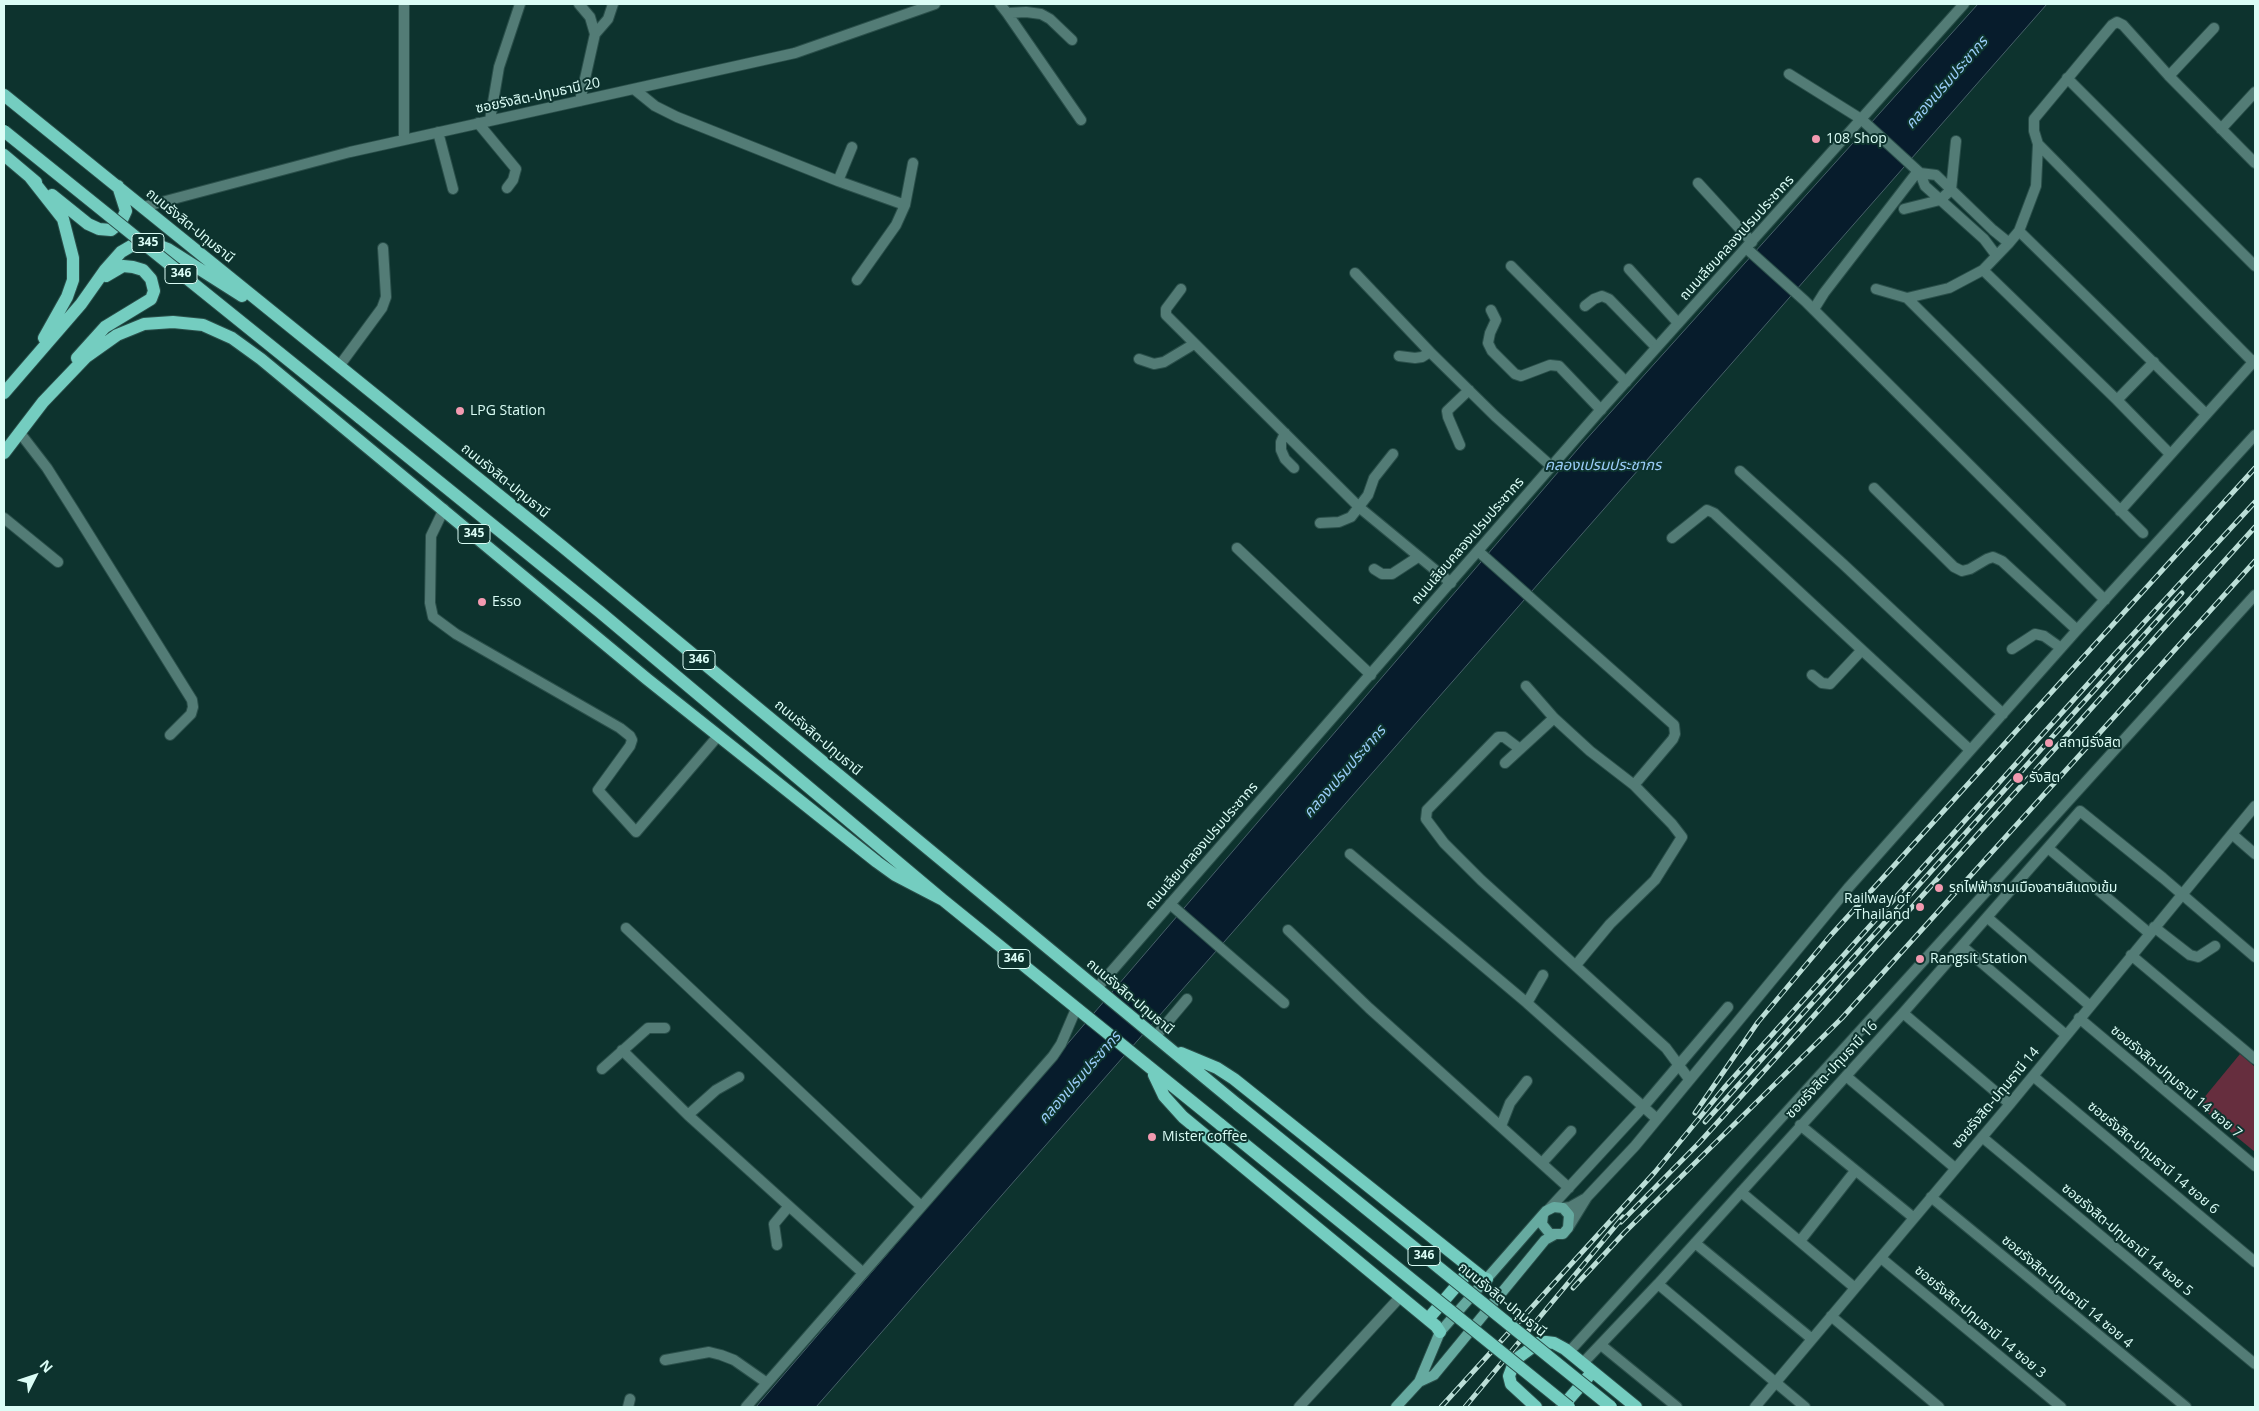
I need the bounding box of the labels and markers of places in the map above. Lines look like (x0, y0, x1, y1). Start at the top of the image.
place label: 108 Shop (1826, 131, 1887, 147)
marker: 108 Shop (1810, 133, 1822, 145)
place label: LPG Station (470, 403, 546, 419)
marker: LPG Station (454, 405, 466, 417)
place label: Esso (492, 594, 522, 610)
marker: Esso (476, 596, 488, 608)
place label: สถานีรังสิต (2059, 735, 2121, 751)
marker: สถานีรังสิต (2043, 737, 2055, 749)
place label: รังสิต (2029, 770, 2060, 786)
marker: รังสิต (2011, 771, 2025, 785)
place label: รถไฟฟ้าชานเมืองสายสีแดงเข้ม (1949, 880, 2117, 896)
marker: รถไฟฟ้าชานเมืองสายสีแดงเข้ม (1933, 882, 1945, 894)
place label: Railway of Thailand (1844, 891, 1910, 924)
marker: Railway of Thailand (1914, 901, 1926, 913)
place label: Rangsit Station (1930, 951, 2027, 967)
marker: Rangsit Station (1914, 953, 1926, 965)
place label: Mister coffee (1162, 1129, 1247, 1145)
marker: Mister coffee (1146, 1131, 1158, 1143)

